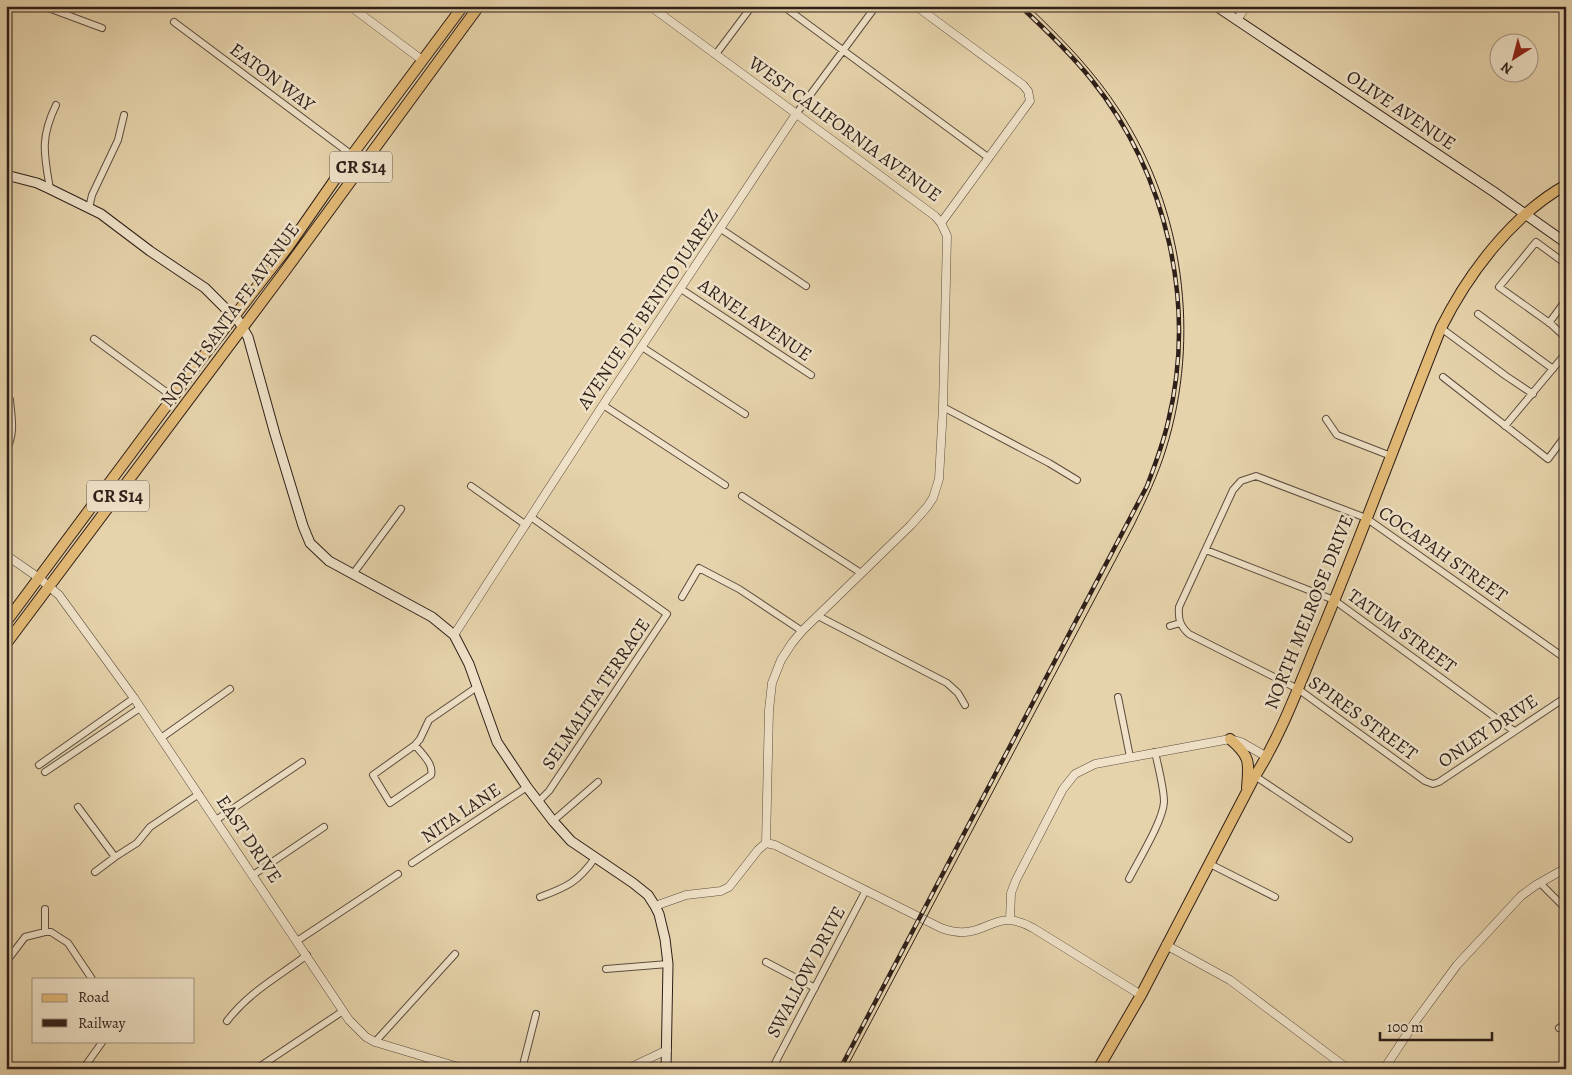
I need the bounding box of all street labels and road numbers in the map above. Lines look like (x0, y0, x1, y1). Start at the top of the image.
street label: EATON WAY (224, 37, 320, 118)
street label: WEST CALIFORNIA AVENUE (742, 50, 947, 208)
street label: OLIVE AVENUE (1341, 64, 1461, 156)
road number: CR S14 (330, 152, 392, 182)
street label: AVENUE DE BENITO JUAREZ (571, 204, 725, 415)
street label: NORTH SANTA FE AVENUE (154, 218, 306, 412)
street label: ARNEL AVENUE (692, 272, 817, 368)
road number: CR S14 (87, 481, 149, 512)
street label: COCAPAH STREET (1373, 500, 1513, 609)
street label: NORTH MELROSE DRIVE (1258, 511, 1360, 713)
street label: TATUM STREET (1342, 583, 1462, 680)
street label: SELMALITA TERRACE (536, 613, 656, 775)
street label: SPIRES STREET (1303, 670, 1423, 767)
street label: ONLEY DRIVE (1433, 688, 1543, 774)
street label: NITA LANE (416, 777, 506, 849)
street label: EAST DRIVE (210, 790, 288, 888)
street label: SWALLOW DRIVE (760, 902, 852, 1042)

